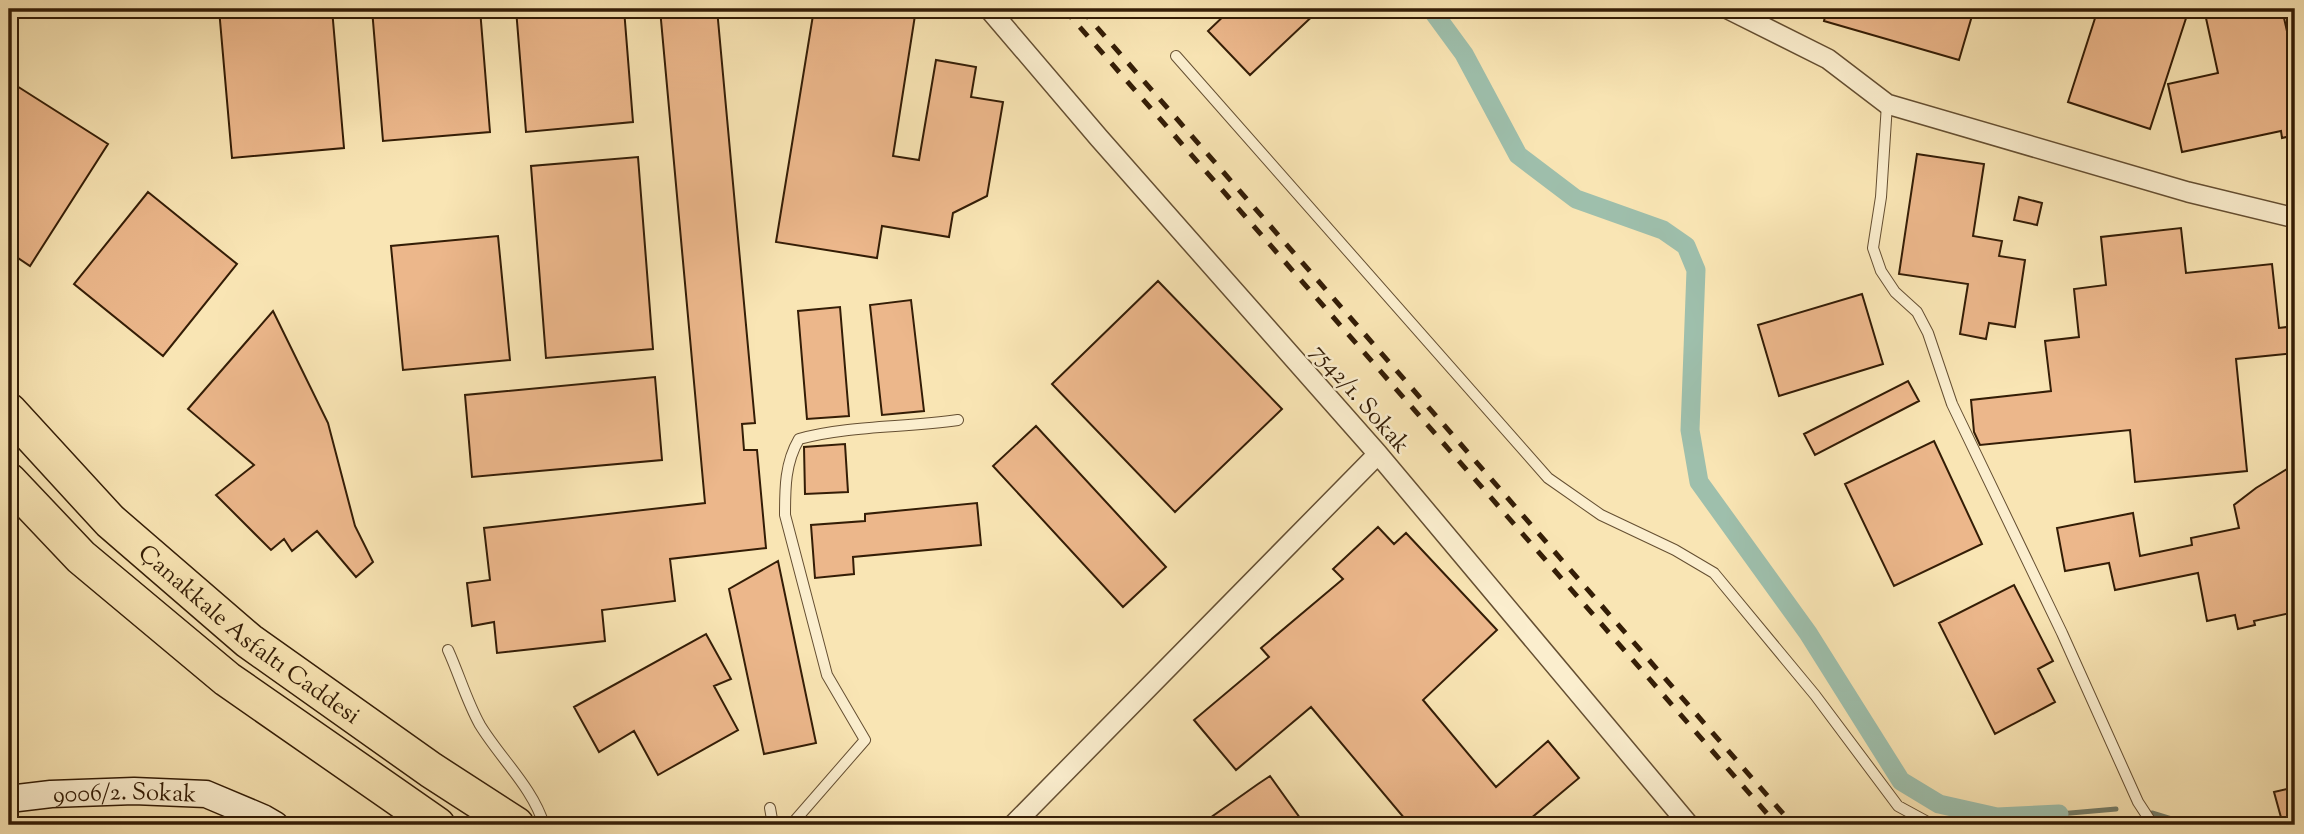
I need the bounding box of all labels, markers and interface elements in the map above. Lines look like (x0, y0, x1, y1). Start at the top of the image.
street label: 7542/1. Sokak (1302, 337, 1417, 462)
street label: Çanakkale Asfaltı Caddesi (130, 537, 366, 734)
street label: 9006/2. Sokak (52, 776, 197, 813)

